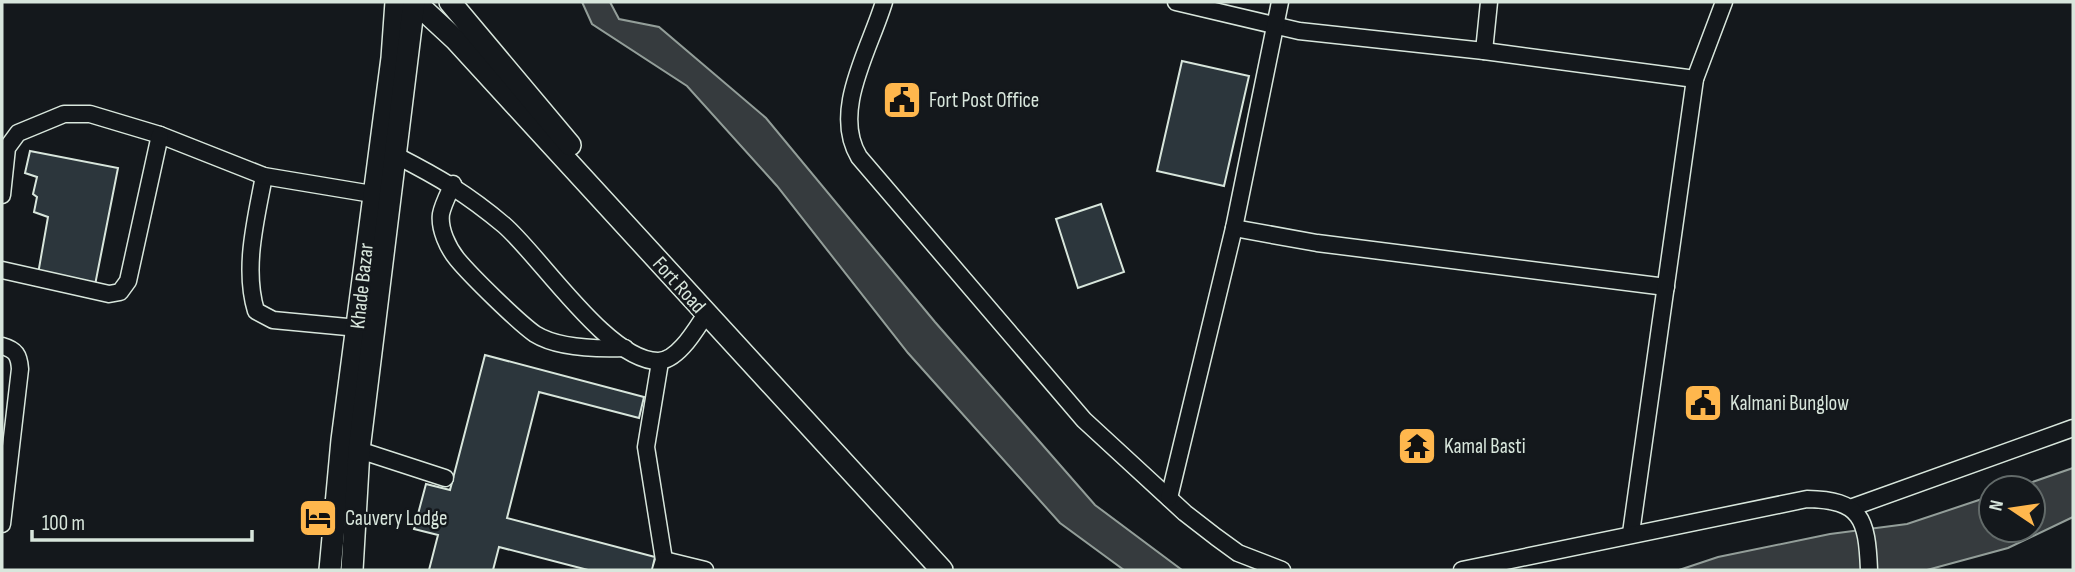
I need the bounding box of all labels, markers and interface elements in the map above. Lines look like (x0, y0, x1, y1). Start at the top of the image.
public building icon: Fort Post Office (881, 79, 923, 121)
place label: Fort Post Office (929, 88, 1039, 113)
street label: Khade Bazar (345, 242, 379, 330)
street label: Fort Road (647, 252, 711, 318)
public building icon: Kalmani Bunglow (1682, 382, 1724, 424)
place label: Kalmani Bunglow (1730, 391, 1849, 416)
temple icon: Kamal Basti (1396, 425, 1438, 467)
place label: Kamal Basti (1444, 434, 1526, 459)
north arrow (1977, 474, 2047, 544)
hotel icon: Cauvery Lodge (297, 497, 339, 539)
scale bar (32, 498, 252, 542)
text: N (1985, 498, 2009, 513)
place label: Cauvery Lodge (345, 506, 447, 531)
text: 100 m (42, 511, 85, 536)

